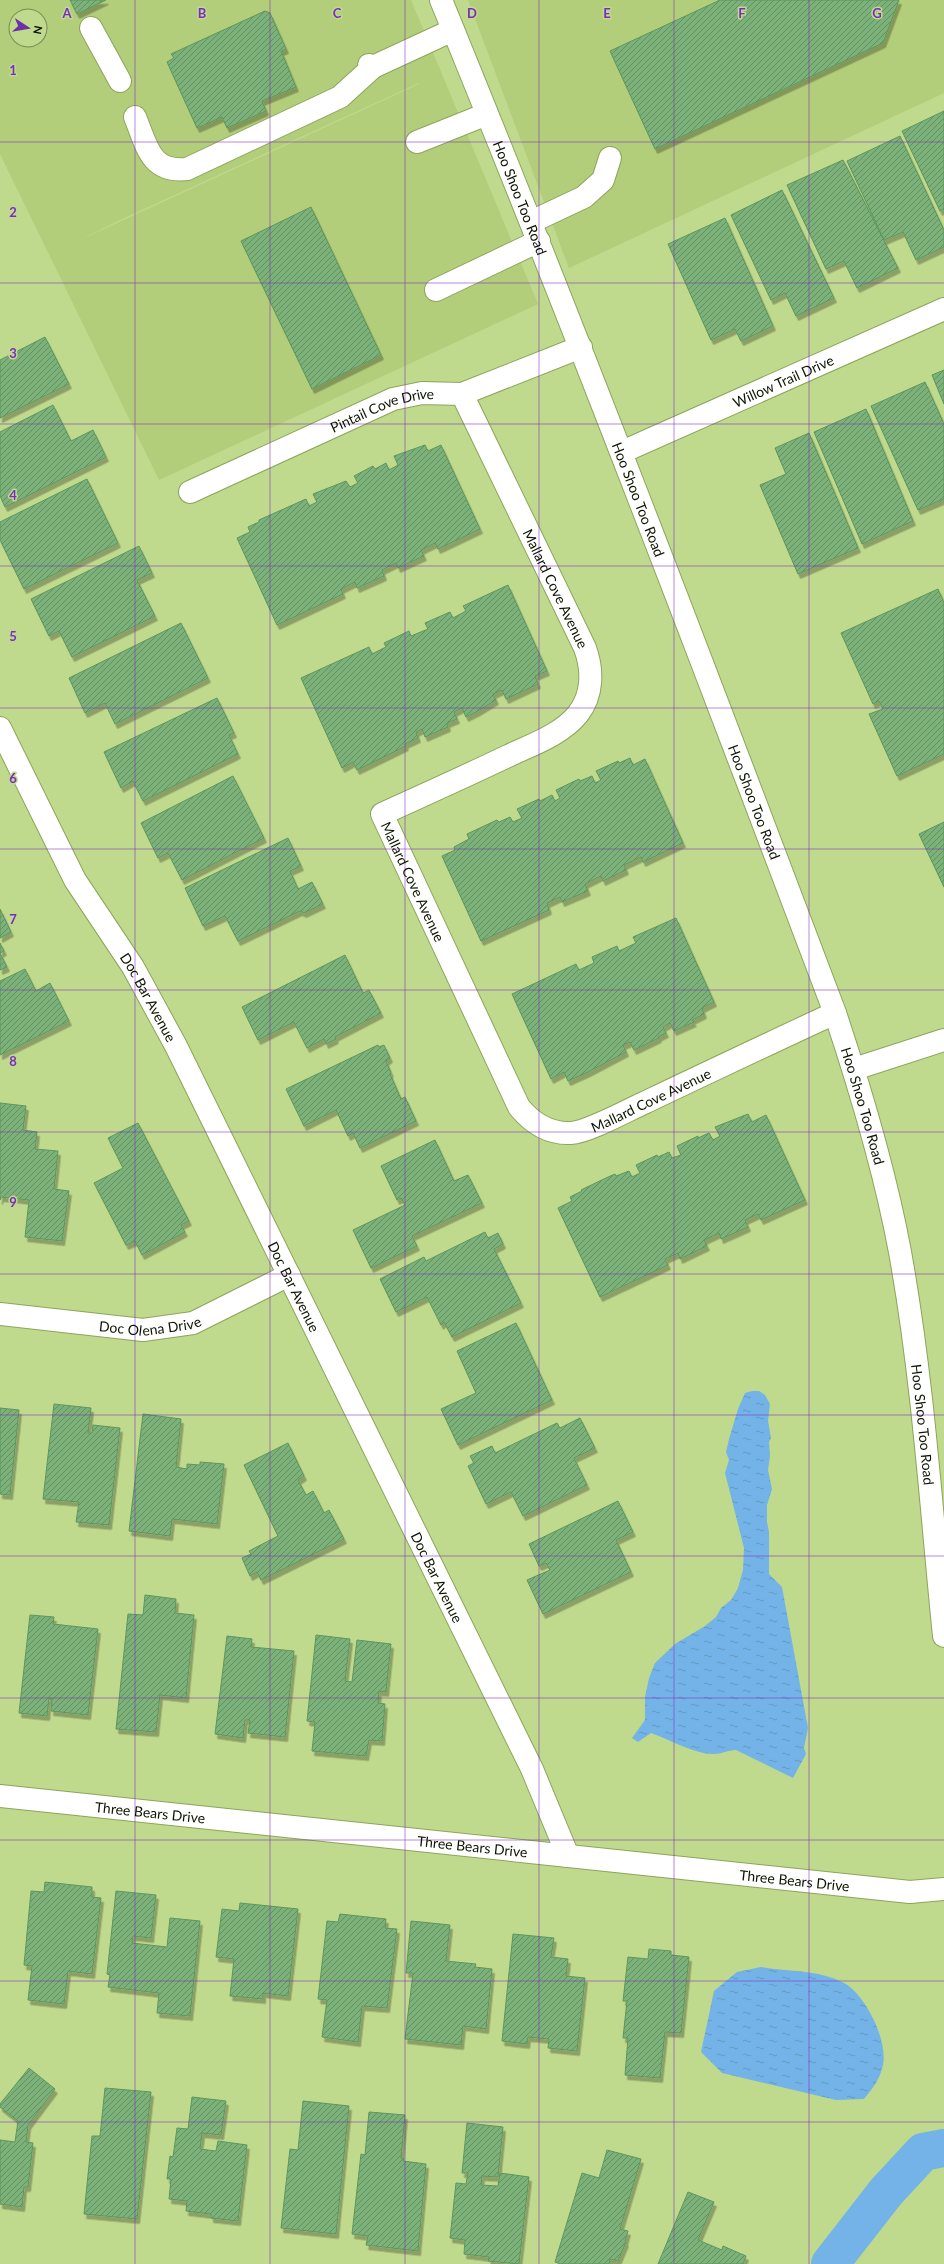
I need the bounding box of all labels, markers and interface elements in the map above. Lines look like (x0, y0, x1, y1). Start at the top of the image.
text: A (61, 5, 72, 21)
text: B (198, 5, 207, 21)
text: C (333, 5, 342, 21)
text: D (467, 5, 477, 21)
text: E (603, 5, 611, 21)
text: F (738, 5, 746, 21)
text: G (872, 5, 882, 21)
north arrow (8, 8, 48, 48)
text: N (31, 25, 46, 36)
text: 1 (9, 62, 17, 78)
street label: Hoo Shoo Too Road (490, 138, 551, 257)
text: 2 (9, 204, 17, 220)
text: 3 (9, 345, 17, 361)
street label: Willow Trail Drive (730, 351, 836, 410)
street label: Pintail Cove Drive (327, 384, 434, 435)
street label: Hoo Shoo Too Road (609, 439, 669, 559)
text: 4 (9, 487, 17, 503)
street label: Mallard Cove Avenue (520, 526, 592, 651)
text: 5 (9, 628, 17, 644)
street label: Hoo Shoo Too Road (725, 742, 785, 862)
text: 6 (9, 770, 17, 786)
street label: Mallard Cove Avenue (378, 819, 449, 944)
text: 7 (9, 911, 17, 927)
street label: Doc Bar Avenue (117, 949, 180, 1044)
street label: Hoo Shoo Too Road (838, 1045, 889, 1166)
text: 8 (9, 1053, 17, 1069)
street label: Mallard Cove Avenue (588, 1064, 713, 1135)
text: 9 (9, 1194, 17, 1210)
street label: Doc Bar Avenue (265, 1238, 324, 1335)
street label: Doc Olena Drive (98, 1312, 204, 1339)
street label: Hoo Shoo Too Road (908, 1363, 938, 1486)
street label: Doc Bar Avenue (408, 1529, 467, 1625)
street label: Three Bears Drive (94, 1798, 206, 1826)
street label: Three Bears Drive (416, 1832, 528, 1860)
street label: Three Bears Drive (739, 1866, 851, 1894)

